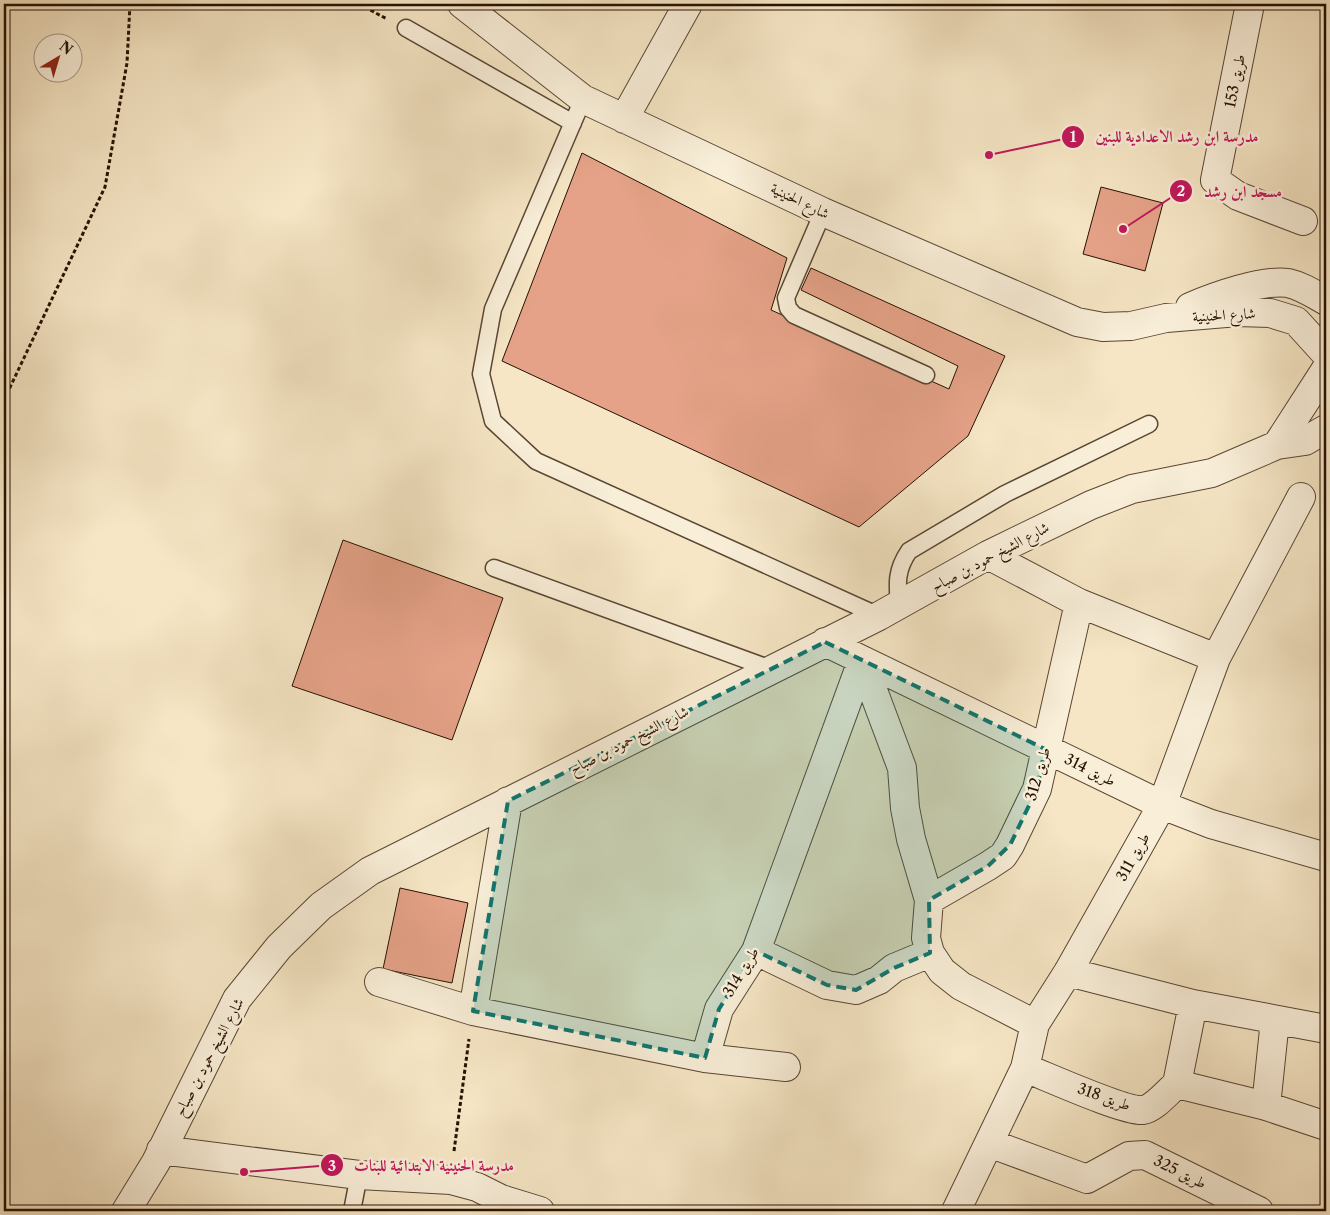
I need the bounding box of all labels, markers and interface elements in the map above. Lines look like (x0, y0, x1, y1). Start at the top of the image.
north arrow (32, 32, 82, 82)
text: N (56, 37, 76, 59)
street label: طريق 153 (1220, 53, 1250, 109)
callout: مدرسة ابن رشد الاعدادية للبنين (1060, 121, 1268, 152)
text: مدرسة ابن رشد الاعدادية للبنين (1095, 126, 1259, 147)
text: 1 (1070, 127, 1077, 146)
callout: مسجد ابن رشد (1169, 176, 1292, 207)
street label: شارع الحنينية (766, 178, 833, 227)
text: 2 (1177, 181, 1186, 200)
text: مسجد ابن رشد (1204, 181, 1282, 201)
street label: شارع الحنينية (1192, 303, 1256, 330)
street label: شارع الشيخ حمود بن صباح (927, 517, 1055, 600)
street label: شارع الشيخ حمود بن صباح (566, 701, 694, 782)
street label: طريق 312 (1021, 745, 1055, 803)
street label: طريق 314 (1061, 749, 1119, 791)
street label: طريق 311 (1112, 829, 1154, 885)
street label: طريق 314 (718, 943, 764, 1001)
street label: شارع الشيخ حمود بن صباح (169, 994, 252, 1122)
street label: طريق 318 (1075, 1079, 1133, 1115)
callout: مدرسة الحنينية الابتدائية للبنات (319, 1150, 524, 1181)
street label: طريق 325 (1150, 1151, 1210, 1193)
text: مدرسة الحنينية الابتدائية للبنات (354, 1155, 514, 1176)
text: 3 (328, 1156, 336, 1175)

